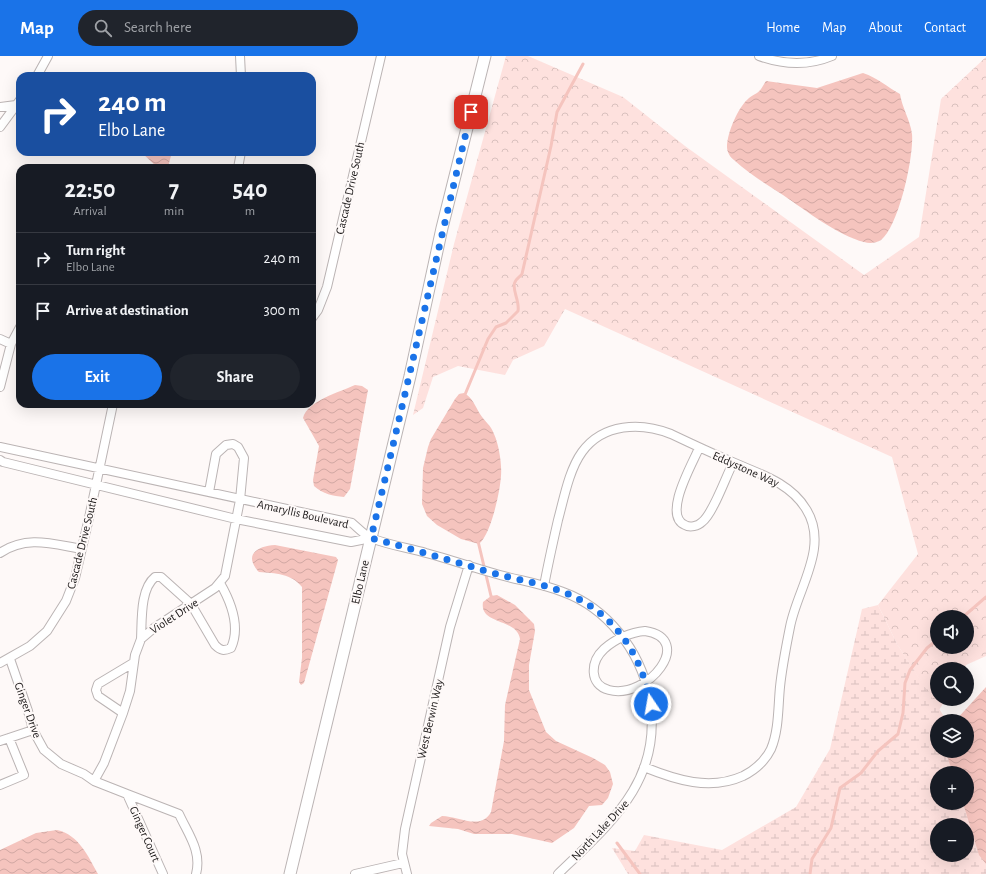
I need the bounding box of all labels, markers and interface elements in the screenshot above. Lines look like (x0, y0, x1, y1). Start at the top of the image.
search box (78, 10, 358, 46)
icon: search (92, 17, 114, 39)
text: Map (20, 19, 54, 38)
text: Search here (124, 20, 192, 35)
text: Home (766, 21, 800, 35)
text: Map (822, 21, 846, 35)
text: About (868, 21, 902, 35)
text: Contact (924, 21, 966, 35)
icon: right (32, 88, 84, 140)
text: 240 m (98, 89, 167, 117)
pin (454, 95, 488, 129)
icon: arrive (460, 101, 482, 123)
text: Elbo Lane (98, 122, 165, 140)
street label: Cascade Drive South (334, 141, 366, 235)
text: 22:50 (64, 178, 115, 202)
text: 7 (169, 178, 179, 202)
text: 540 (233, 178, 268, 202)
text: Arrival (73, 205, 107, 218)
text: min (164, 205, 184, 218)
text: m (245, 205, 255, 218)
text: Turn right (66, 243, 125, 258)
icon: right (32, 248, 54, 270)
text: 240 m (264, 251, 300, 266)
text: Elbo Lane (66, 261, 115, 274)
icon: arrive (32, 300, 54, 322)
text: Arrive at destination (66, 303, 189, 318)
text: 300 m (264, 303, 300, 318)
button: Exit (32, 354, 162, 400)
button: Share (170, 354, 300, 400)
street label: Eddystone Way (711, 449, 781, 490)
street label: Cascade Drive South (65, 496, 99, 590)
street label: Amaryllis Boulevard (256, 498, 350, 531)
street label: Elbo Lane (349, 559, 371, 605)
street label: Violet Drive (148, 596, 200, 636)
map controls (930, 610, 974, 862)
button: sound (930, 610, 974, 654)
button: search (930, 662, 974, 706)
street label: West Berwin Way (415, 678, 446, 760)
street label: Ginger Drive (12, 680, 44, 740)
position arrow (630, 683, 672, 725)
button: layers (930, 714, 974, 758)
button: + (930, 766, 974, 810)
street label: North Lake Drive (569, 797, 631, 863)
street label: Ginger Court (127, 805, 163, 864)
button: − (930, 818, 974, 862)

